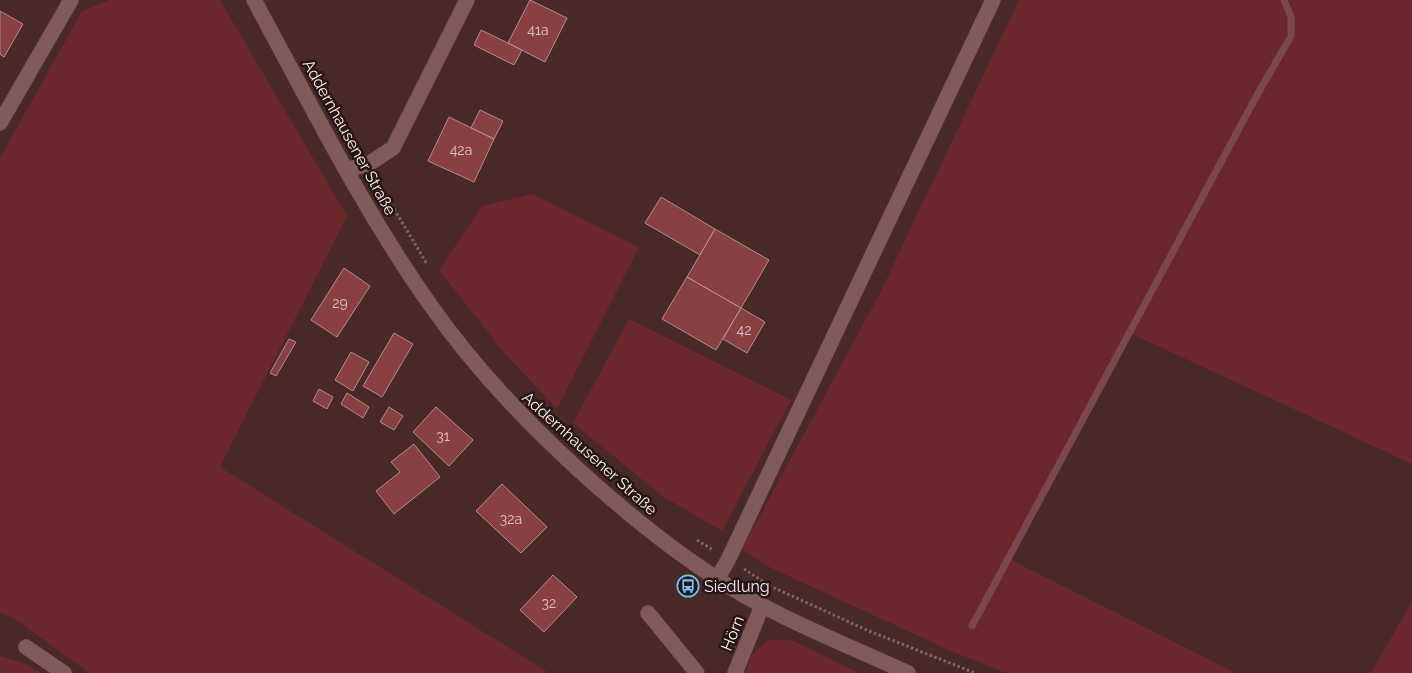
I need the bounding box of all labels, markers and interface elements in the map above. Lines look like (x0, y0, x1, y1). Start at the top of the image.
house number: 41a (527, 22, 549, 38)
street label: Addernhausener Straße (299, 56, 400, 218)
house number: 42a (450, 142, 472, 158)
house number: 29 (332, 295, 348, 311)
house number: 42 (737, 322, 751, 338)
street label: Addernhausener Straße (518, 388, 661, 519)
house number: 31 (436, 428, 450, 444)
house number: 32a (500, 511, 522, 527)
bus stop icon: Siedlung (676, 574, 700, 598)
place label: Siedlung (704, 577, 770, 596)
house number: 32 (542, 595, 556, 611)
street label: Hörn (717, 613, 748, 654)

